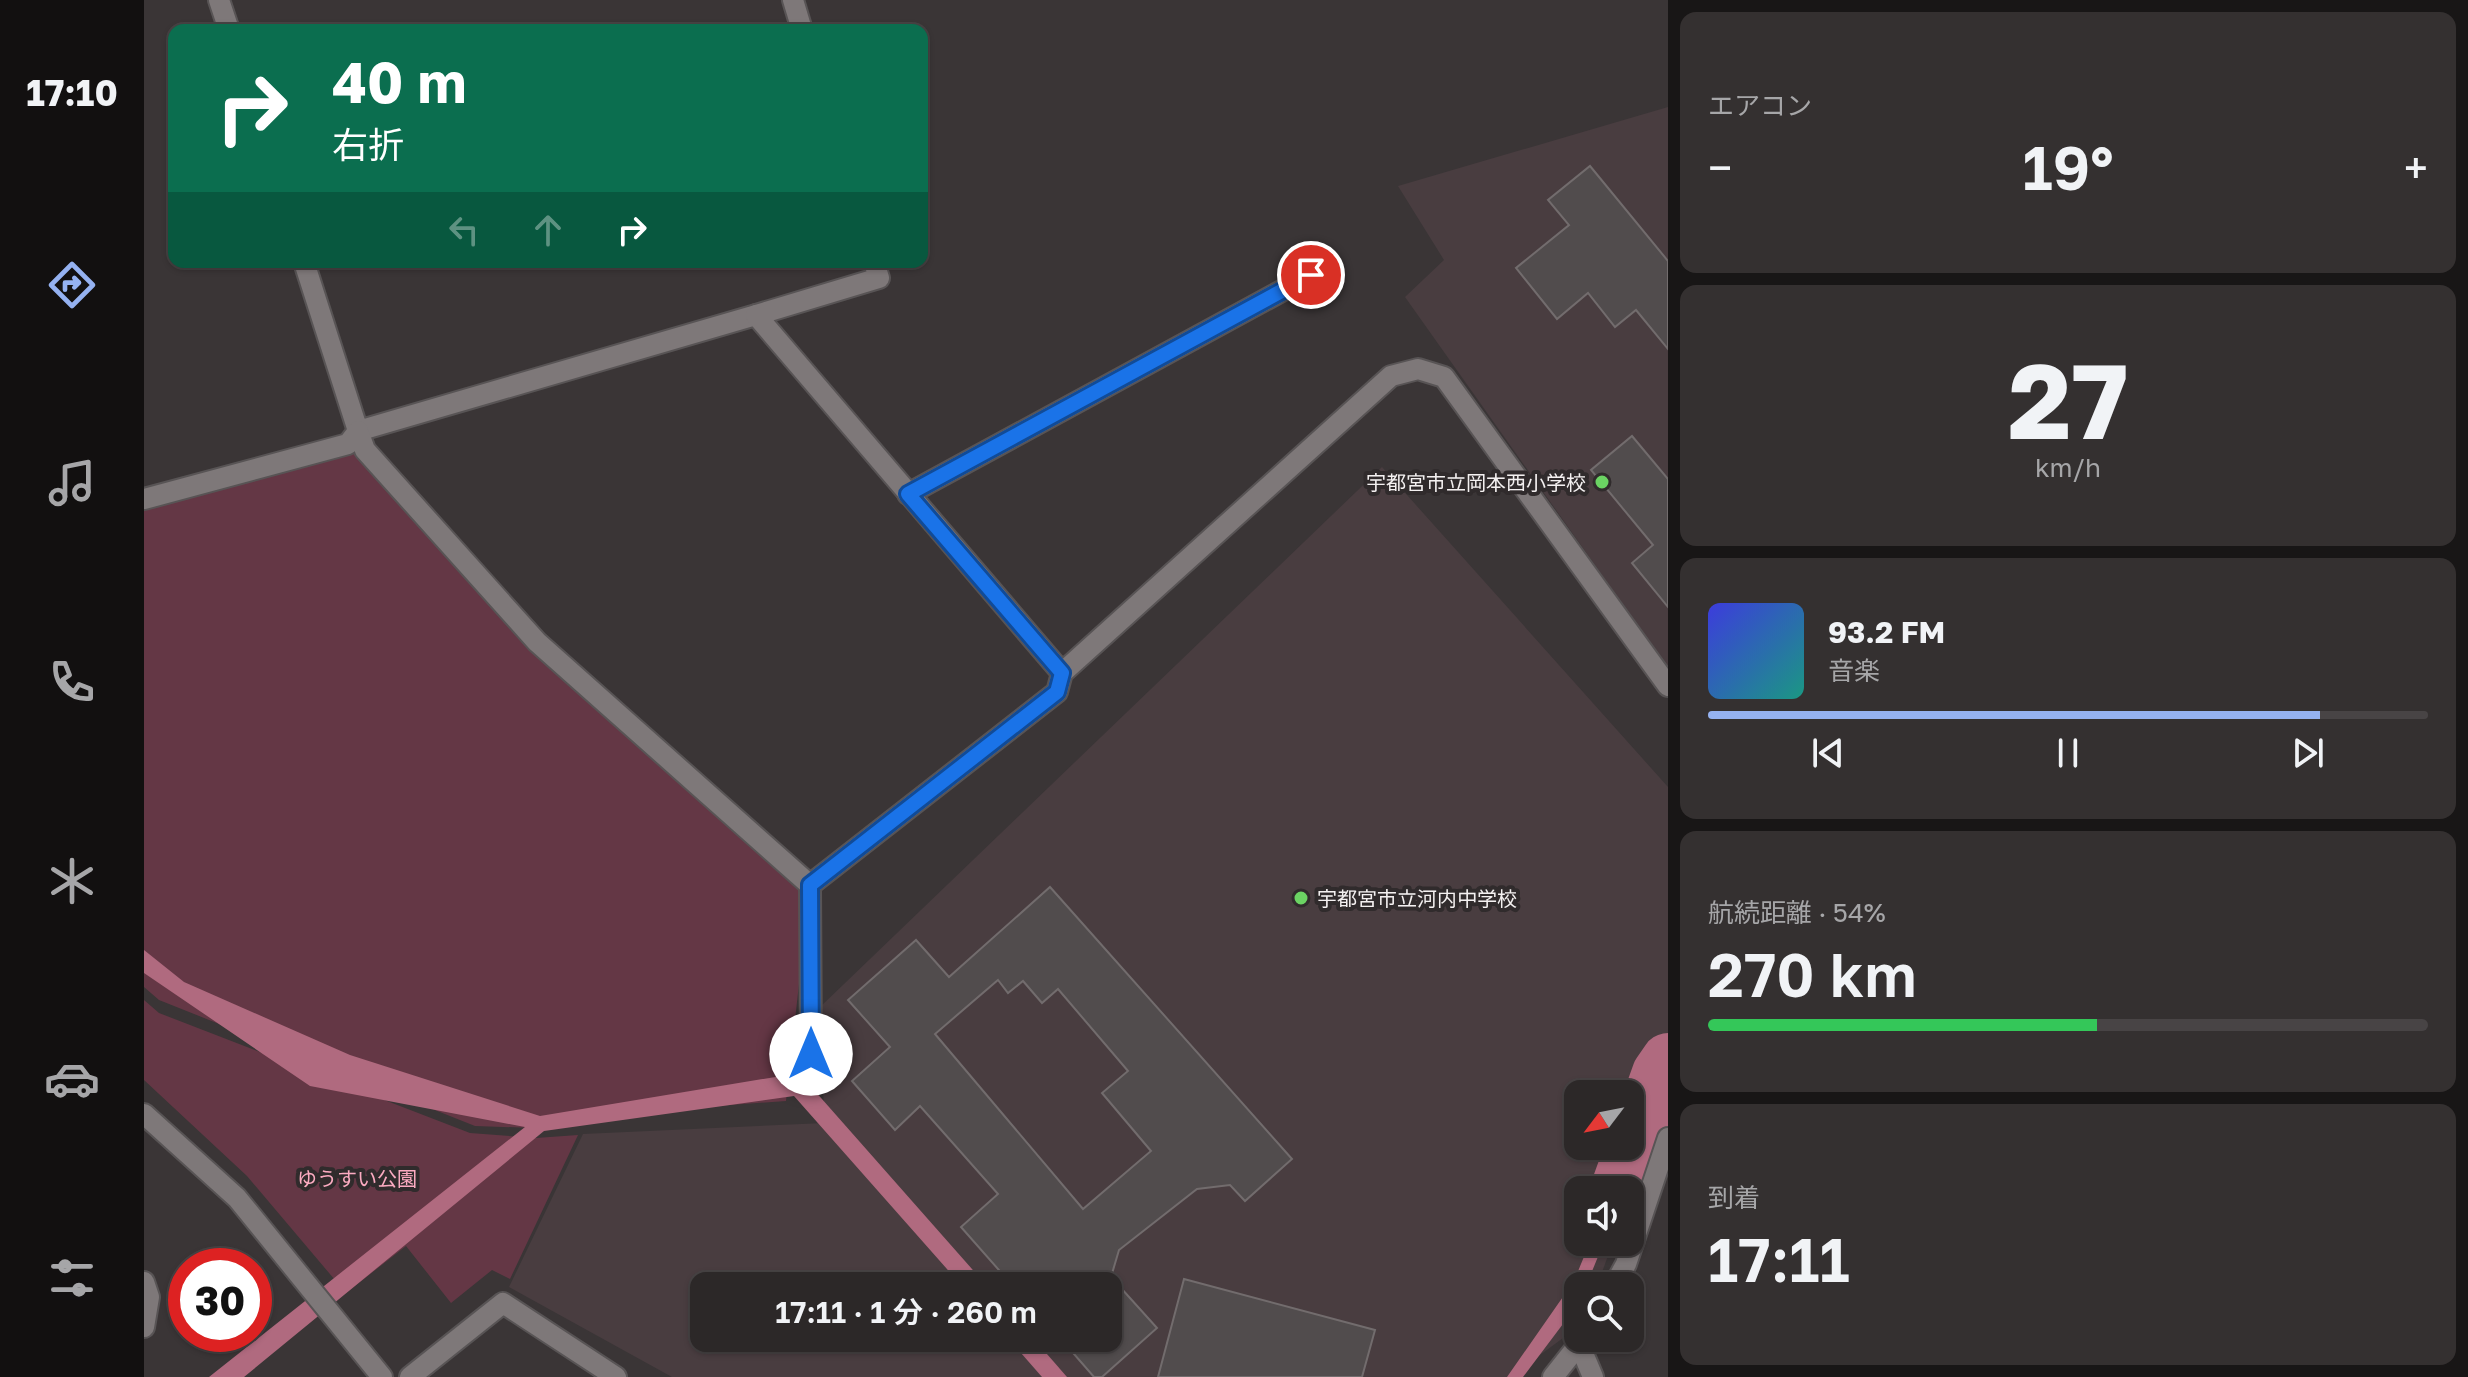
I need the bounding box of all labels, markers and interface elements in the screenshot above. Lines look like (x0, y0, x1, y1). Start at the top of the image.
text: 40 m (332, 48, 466, 115)
icon: right (200, 56, 304, 160)
text: 17:10 (26, 71, 118, 114)
text: エアコン (1708, 90, 1812, 121)
text: 右折 (332, 123, 404, 166)
text: 19° (2022, 131, 2114, 203)
text: − (1708, 141, 1732, 194)
text: + (2404, 141, 2428, 194)
icon: left (442, 208, 486, 252)
icon: ahead (526, 208, 570, 252)
icon: right (610, 208, 654, 252)
pin (1277, 241, 1345, 309)
icon: arrive (1289, 253, 1333, 297)
icon: directions (44, 257, 100, 313)
text: 27 (2008, 337, 2128, 462)
text: km/h (2035, 452, 2101, 483)
icon: music (44, 455, 100, 511)
place label: 宇都宮市立岡本西小学校 (1366, 470, 1586, 494)
marker: 宇都宮市立岡本西小学校 (1593, 473, 1611, 491)
text: 93.2 FM (1828, 614, 1945, 650)
icon: phone (44, 654, 100, 710)
text: 音楽 (1828, 655, 1880, 686)
icon: previous (1806, 731, 1850, 775)
icon: pause (2046, 731, 2090, 775)
icon: next (2286, 731, 2330, 775)
icon: climate (44, 853, 100, 909)
place label: 宇都宮市立河内中学校 (1317, 886, 1517, 910)
marker: 宇都宮市立河内中学校 (1292, 889, 1310, 907)
text: 航続距離 · 54% (1708, 897, 1886, 928)
text: 270 km (1708, 938, 1917, 1010)
position arrow (769, 1012, 853, 1096)
icon: car (44, 1051, 100, 1107)
north arrow (1564, 1080, 1644, 1160)
map controls (1564, 1080, 1644, 1352)
park label: ゆうすい公園 (297, 1166, 417, 1190)
button: sound (1564, 1176, 1644, 1256)
text: 到着 (1708, 1182, 1760, 1213)
text: 17:11 (1708, 1223, 1850, 1295)
speed limit sign: 30 (168, 1248, 272, 1352)
icon: filters (44, 1250, 100, 1306)
button: search (1564, 1272, 1644, 1352)
text: 17:11 · 1 分 · 260 m (775, 1294, 1037, 1330)

